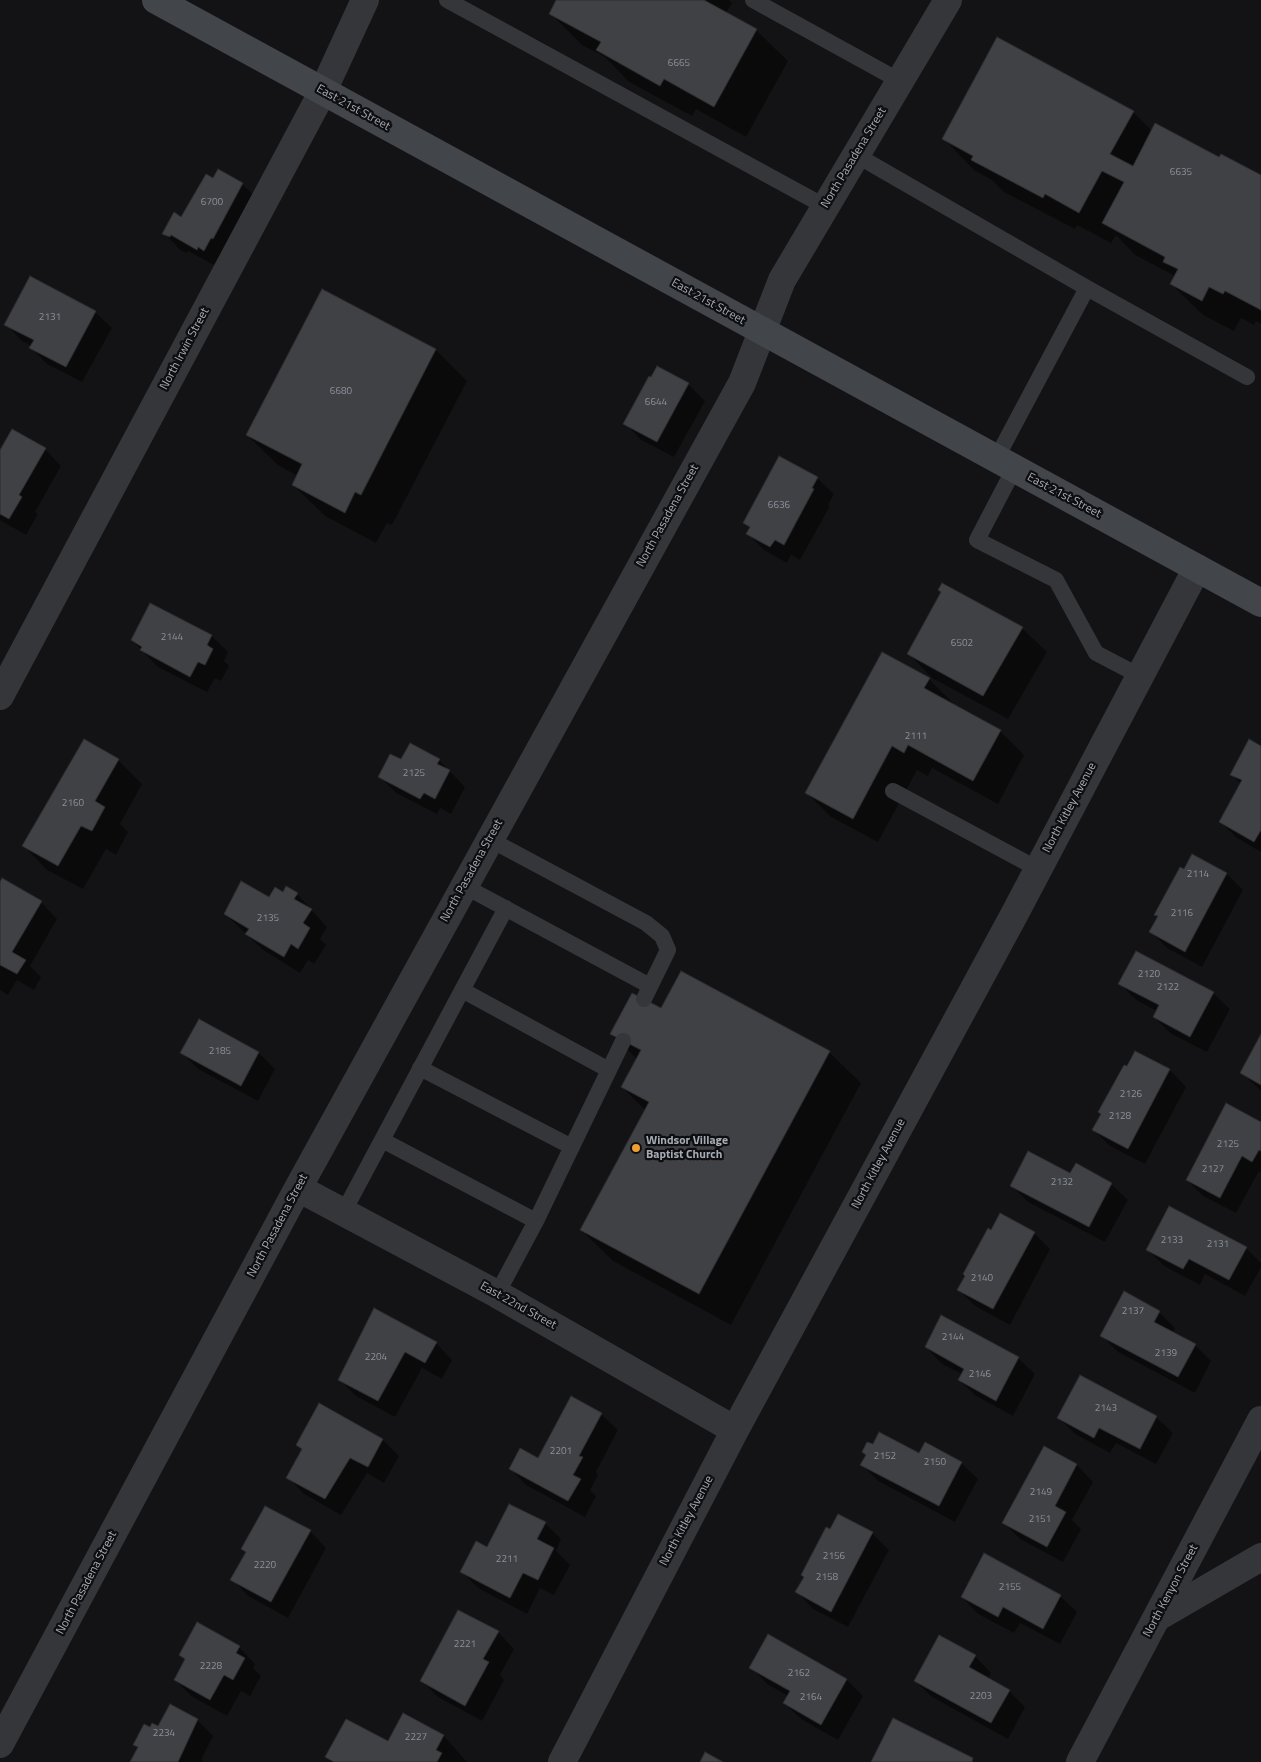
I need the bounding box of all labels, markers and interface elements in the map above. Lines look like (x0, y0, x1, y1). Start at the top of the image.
house number: 6665 (668, 58, 690, 70)
street label: East 21st Street (314, 82, 392, 134)
street label: North Pasadena Street (818, 105, 890, 211)
house number: 6635 (1170, 167, 1192, 179)
house number: 6700 (201, 197, 223, 209)
street label: East 21st Street (669, 276, 747, 328)
street label: North Irwin Street (157, 306, 213, 392)
house number: 2131 (39, 312, 61, 324)
house number: 6680 (330, 386, 352, 398)
house number: 6644 (645, 397, 667, 409)
street label: North Pasadena Street (634, 462, 702, 570)
street label: East 21st Street (1024, 470, 1104, 522)
house number: 6636 (768, 500, 790, 512)
house number: 2144 (161, 632, 183, 644)
house number: 6502 (951, 638, 973, 650)
house number: 2111 (905, 731, 927, 743)
street label: North Kitley Avenue (1040, 760, 1100, 856)
house number: 2125 (403, 768, 425, 780)
house number: 2160 (62, 798, 84, 810)
street label: North Pasadena Street (438, 817, 506, 925)
house number: 2114 (1187, 869, 1209, 881)
house number: 2116 (1171, 908, 1193, 920)
house number: 2135 (257, 913, 279, 925)
house number: 2120 (1138, 969, 1160, 981)
house number: 2122 (1157, 982, 1179, 994)
house number: 2185 (209, 1046, 231, 1058)
house number: 2126 (1120, 1089, 1142, 1101)
house number: 2128 (1109, 1111, 1131, 1123)
street label: North Kitley Avenue (849, 1116, 909, 1212)
place label: Windsor Village Baptist Church (646, 1134, 728, 1162)
house number: 2125 (1217, 1139, 1239, 1151)
marker: Windsor Village Baptist Church (630, 1142, 642, 1154)
house number: 2127 (1202, 1164, 1224, 1176)
street label: North Pasadena Street (245, 1172, 311, 1280)
house number: 2132 (1051, 1177, 1073, 1189)
house number: 2133 (1161, 1235, 1183, 1247)
house number: 2131 (1207, 1239, 1229, 1251)
house number: 2140 (971, 1273, 993, 1285)
street label: East 22nd Street (477, 1279, 559, 1333)
house number: 2137 (1122, 1306, 1144, 1318)
house number: 2144 (942, 1332, 964, 1344)
house number: 2139 (1155, 1348, 1177, 1360)
house number: 2204 (365, 1352, 387, 1364)
house number: 2146 (969, 1369, 991, 1381)
house number: 2143 (1095, 1403, 1117, 1415)
house number: 2201 (550, 1446, 572, 1458)
house number: 2152 (874, 1451, 896, 1463)
house number: 2150 (924, 1457, 946, 1469)
street label: North Kitley Avenue (657, 1473, 717, 1569)
house number: 2149 (1030, 1487, 1052, 1499)
house number: 2151 (1029, 1514, 1051, 1526)
street label: North Pasadena Street (54, 1529, 120, 1637)
street label: North Kenyon Street (1140, 1542, 1202, 1640)
house number: 2156 (823, 1551, 845, 1563)
house number: 2211 (496, 1554, 518, 1566)
house number: 2220 (254, 1560, 276, 1572)
house number: 2158 (816, 1572, 838, 1584)
house number: 2155 (999, 1582, 1021, 1594)
house number: 2221 (454, 1639, 476, 1651)
house number: 2228 (200, 1661, 222, 1673)
house number: 2162 (788, 1668, 810, 1680)
house number: 2203 (970, 1691, 992, 1703)
house number: 2164 (800, 1692, 822, 1704)
house number: 2234 (153, 1728, 175, 1740)
house number: 2227 (405, 1732, 427, 1744)

